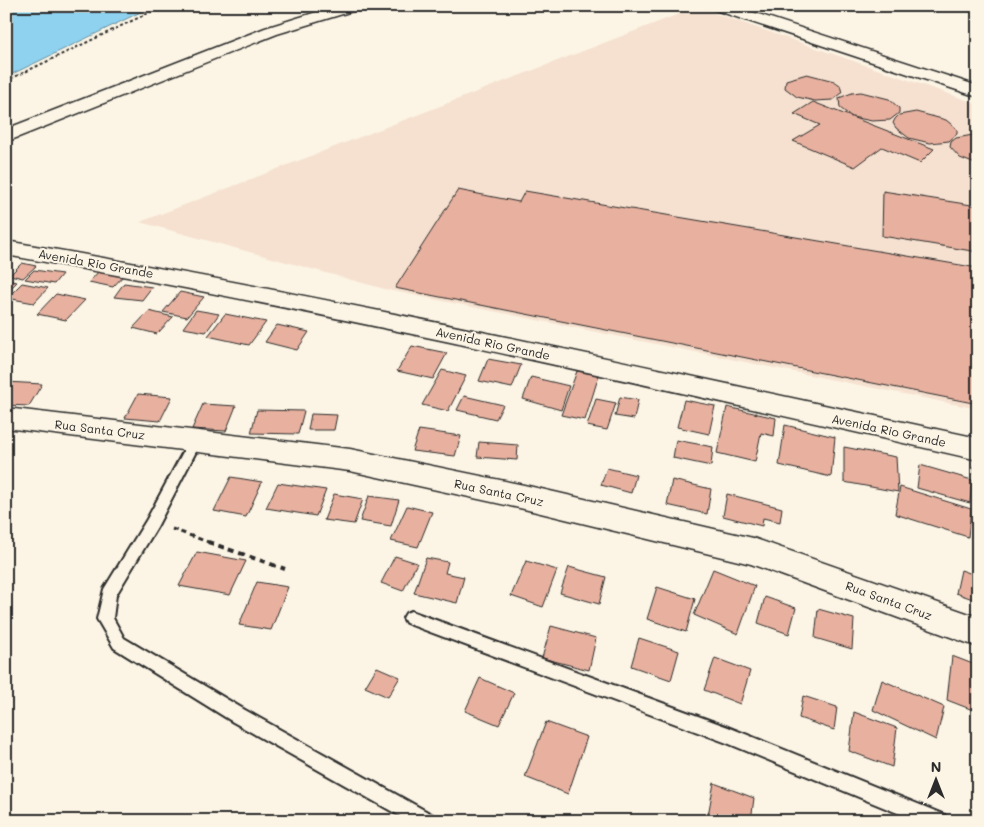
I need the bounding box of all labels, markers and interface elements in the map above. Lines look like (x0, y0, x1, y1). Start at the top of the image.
street label: Avenida Rio Grande (37, 245, 155, 281)
street label: Avenida Rio Grande (434, 323, 552, 363)
street label: Avenida Rio Grande (830, 410, 948, 450)
street label: Rua Santa Cruz (54, 416, 146, 443)
street label: Rua Santa Cruz (453, 475, 545, 509)
street label: Rua Santa Cruz (844, 577, 935, 623)
north arrow (912, 754, 962, 804)
text: N (931, 757, 941, 776)

